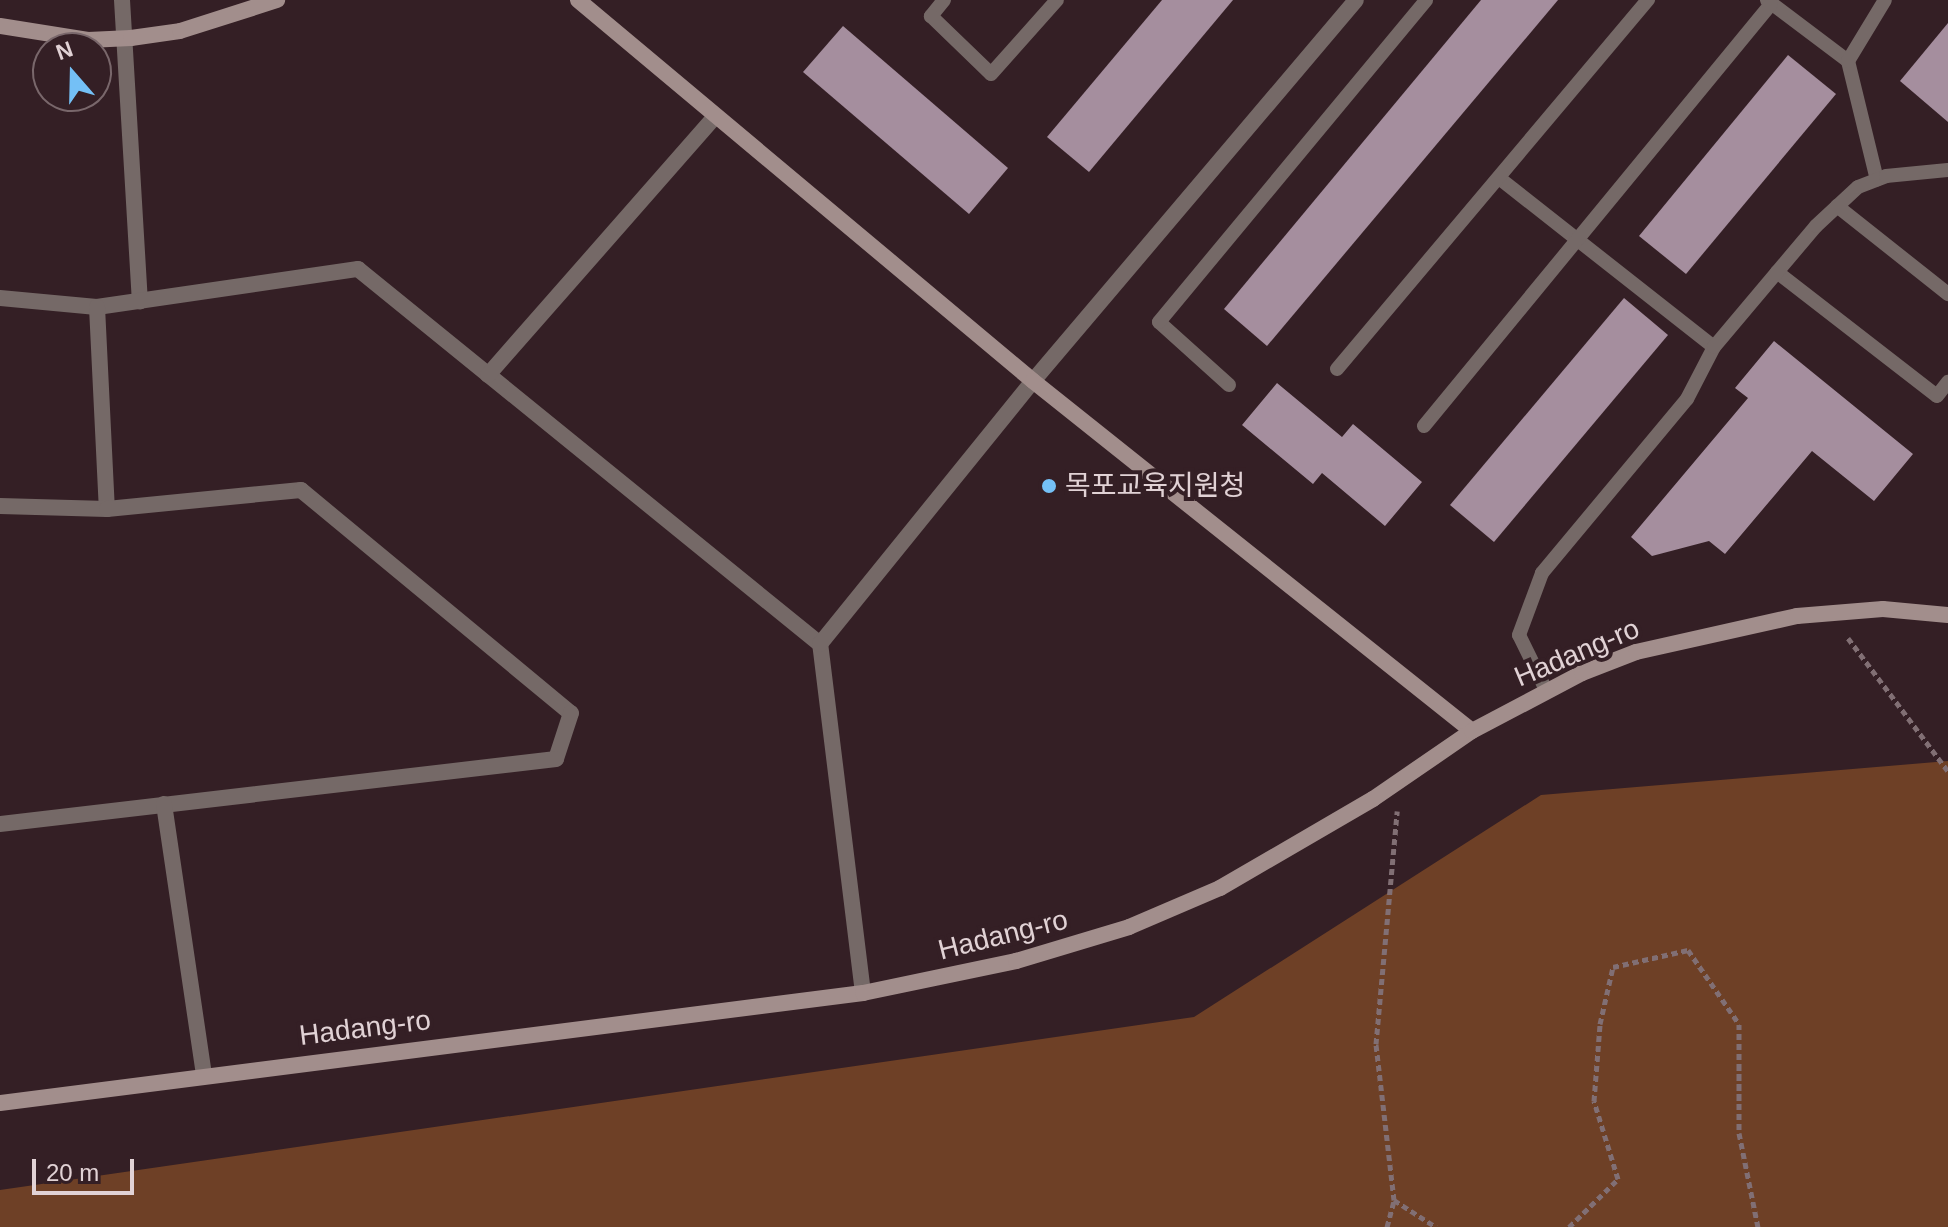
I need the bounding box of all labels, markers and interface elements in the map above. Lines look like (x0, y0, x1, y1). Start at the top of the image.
north arrow (32, 32, 112, 112)
text: N (53, 36, 76, 65)
place label: 목포교육지원청 (1065, 469, 1245, 503)
marker: 목포교육지원청 (1040, 477, 1058, 495)
street label: Hadang-ro (1510, 612, 1644, 694)
street label: Hadang-ro (935, 903, 1071, 967)
street label: Hadang-ro (297, 1003, 433, 1053)
scale bar (36, 1143, 138, 1193)
text: 20 m (46, 1159, 99, 1186)

